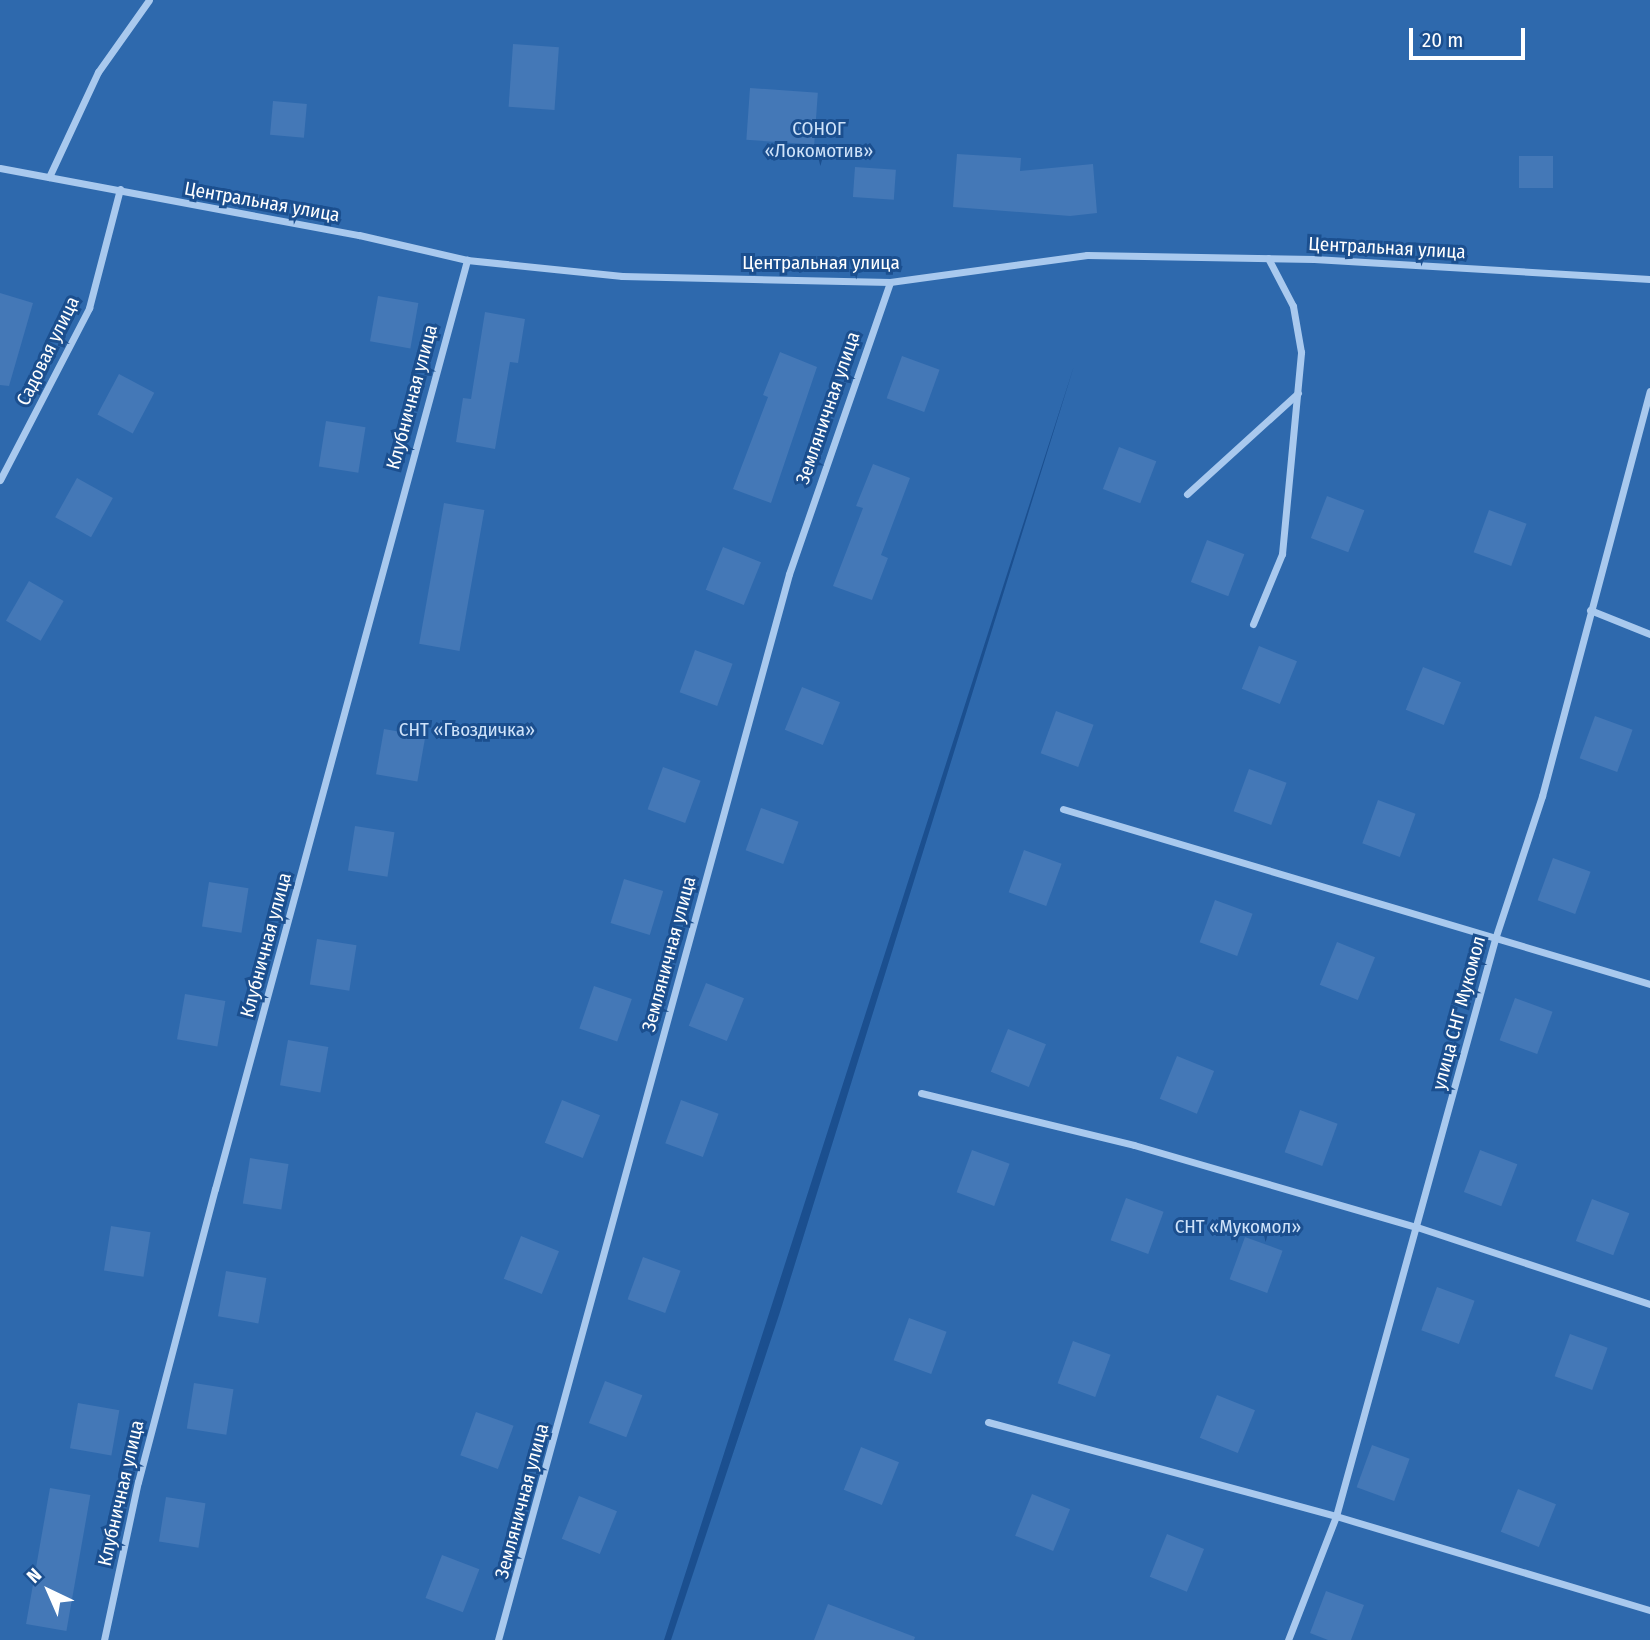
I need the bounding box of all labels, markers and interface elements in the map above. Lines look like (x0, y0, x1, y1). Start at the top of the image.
scale bar (1412, 14, 1528, 58)
text: 20 m (1422, 27, 1463, 53)
park label: СОНОГ «Локомотив» (765, 118, 873, 162)
street label: Центральная улица (183, 177, 341, 227)
street label: Центральная улица (1308, 232, 1466, 264)
street label: Центральная улица (742, 252, 900, 274)
street label: Садовая улица (12, 293, 84, 409)
street label: Клубничная улица (382, 322, 442, 472)
street label: Земляничная улица (791, 329, 865, 487)
park label: СНТ «Гвоздичка» (399, 719, 535, 741)
street label: Клубничная улица (236, 870, 296, 1020)
street label: Земляничная улица (637, 874, 701, 1034)
street label: улица СНГ Мукомол (1428, 934, 1490, 1092)
park label: СНТ «Мукомол» (1175, 1216, 1301, 1238)
street label: Клубничная улица (93, 1418, 149, 1568)
street label: Земляничная улица (490, 1421, 554, 1581)
north arrow (14, 1556, 84, 1626)
text: N (22, 1563, 46, 1588)

